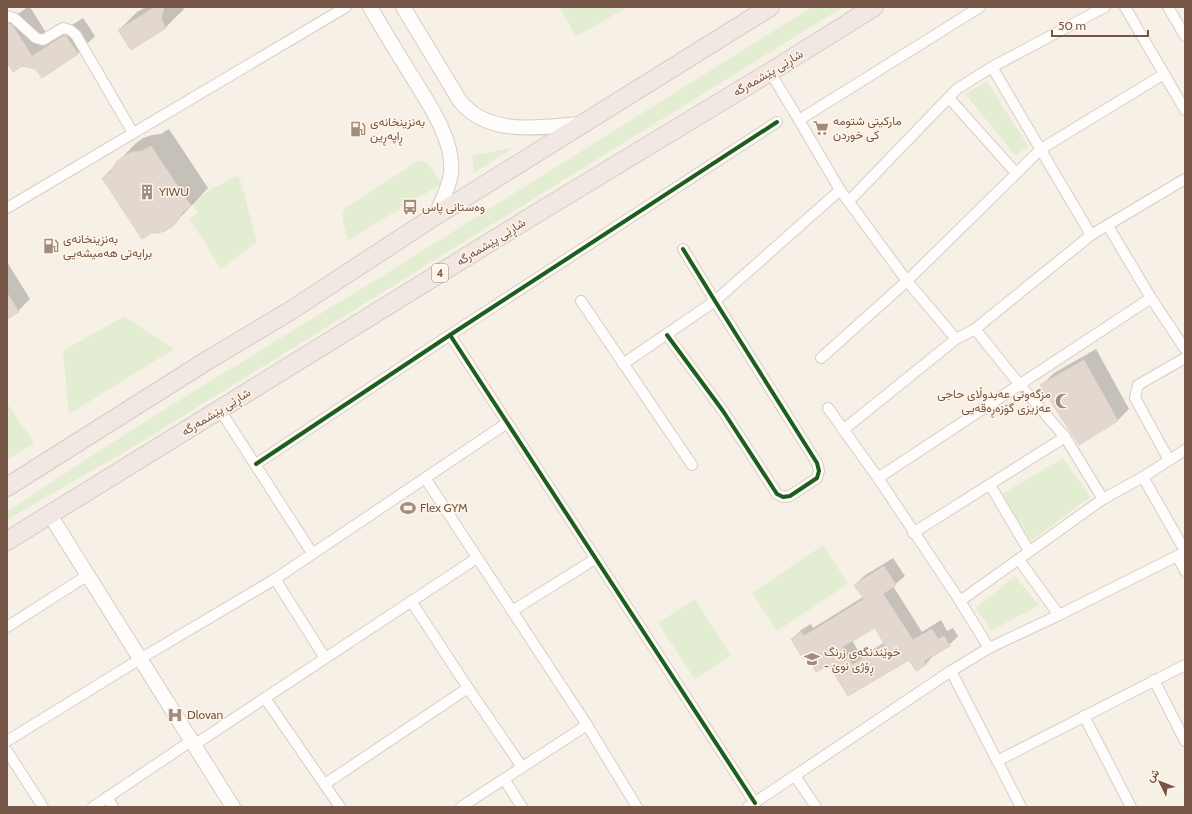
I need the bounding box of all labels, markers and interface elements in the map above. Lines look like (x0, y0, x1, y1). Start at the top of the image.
scale bar (1052, 12, 1148, 38)
text: 50 m (1058, 18, 1086, 33)
street label: شاڕێی پێشمەرگە (730, 46, 807, 102)
place label: مارکیتی شتومه کی خوردن (833, 113, 902, 143)
place label: بەنزینخانەی ڕاپەڕین (370, 114, 425, 146)
supermarket icon: مارکیتی شتومه کی خوردن (812, 119, 830, 137)
fuel station icon: بەنزینخانەی ڕاپەڕین (349, 120, 367, 138)
building icon: YIWU (138, 183, 156, 201)
place label: YIWU (158, 184, 189, 199)
bus stop icon: وەستانی پاس (401, 198, 419, 216)
place label: وەستانی پاس (422, 199, 485, 215)
street label: شاڕێی پێشمەرگە (453, 214, 530, 271)
place label: بەنزینخانەی برایەتی هەمیشەیی (63, 231, 152, 261)
fuel station icon: بەنزینخانەی برایەتی هەمیشەیی (42, 237, 60, 255)
road number: 4 (432, 264, 448, 282)
street label: شاڕێی پێشمەرگە (178, 384, 255, 441)
place label: مزگەوتی عەبدوڵای حاجی عەزیزی گۆزەڕەقەیی (937, 386, 1051, 418)
mosque icon: مزگەوتی عەبدوڵای حاجی عەزیزی گۆزەڕەقەیی (1054, 392, 1072, 410)
sports icon: Flex GYM (399, 499, 417, 517)
place label: Flex GYM (420, 500, 468, 515)
place label: خوێندنگەی زرنگ - ڕۆژی نوێ (824, 644, 900, 676)
school or university icon: خوێندنگەی زرنگ - ڕۆژی نوێ (803, 650, 821, 668)
hospital icon: Dlovan (166, 706, 184, 724)
place label: Dlovan (187, 707, 223, 722)
north arrow (1140, 762, 1180, 802)
text: ش (1143, 766, 1162, 785)

